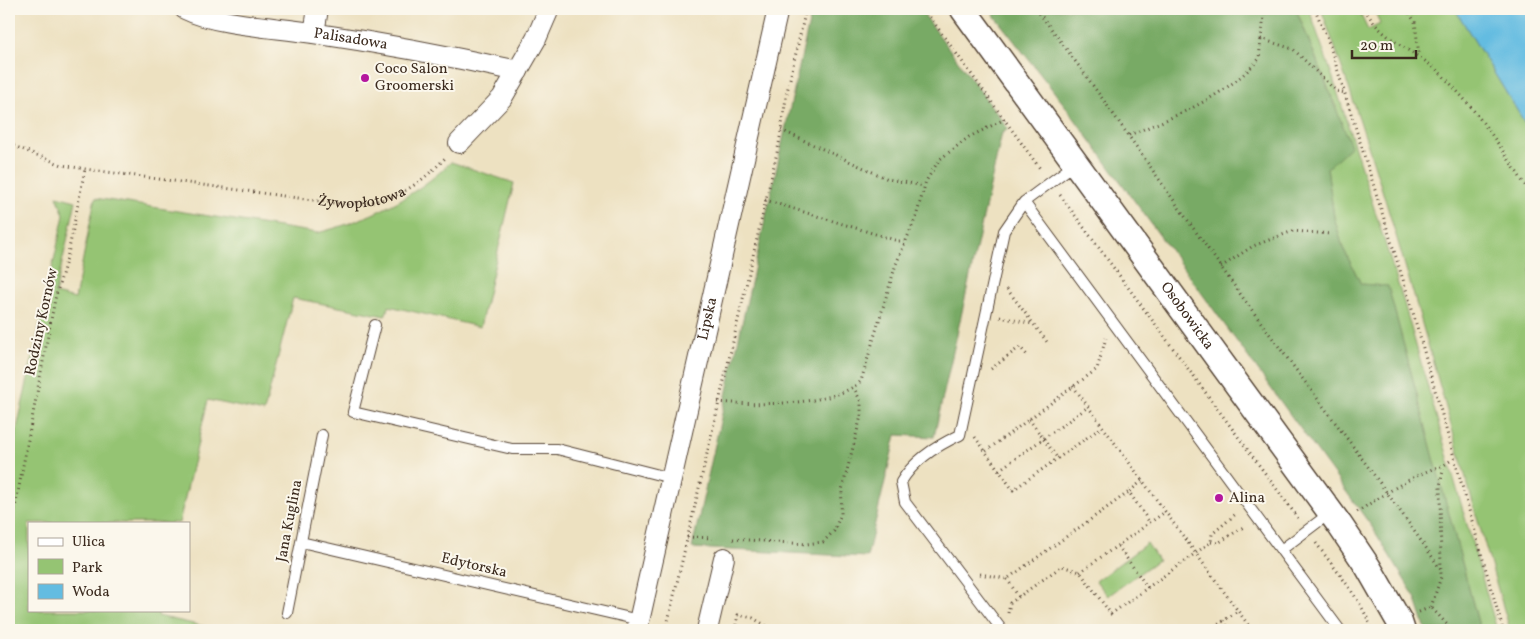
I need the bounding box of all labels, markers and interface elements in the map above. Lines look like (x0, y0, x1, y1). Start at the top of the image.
street label: Palisadowa (312, 23, 389, 55)
scale bar (1352, 28, 1416, 60)
text: 20 m (1360, 36, 1393, 57)
place label: Coco Salon Groomerski (375, 59, 454, 97)
marker: Coco Salon Groomerski (359, 72, 371, 84)
street label: Żywopłotowa (316, 181, 410, 215)
street label: Rodziny Kornów (20, 266, 64, 378)
street label: Osobowicka (1155, 278, 1219, 354)
street label: Lipska (693, 295, 723, 343)
street label: Jana Kuglina (272, 478, 308, 564)
place label: Alina (1229, 488, 1265, 509)
marker: Alina (1213, 492, 1225, 504)
legend (28, 522, 190, 612)
text: Ulica (72, 532, 105, 553)
street label: Edytorska (439, 548, 509, 584)
text: Park (72, 558, 103, 579)
text: Woda (72, 582, 110, 603)

